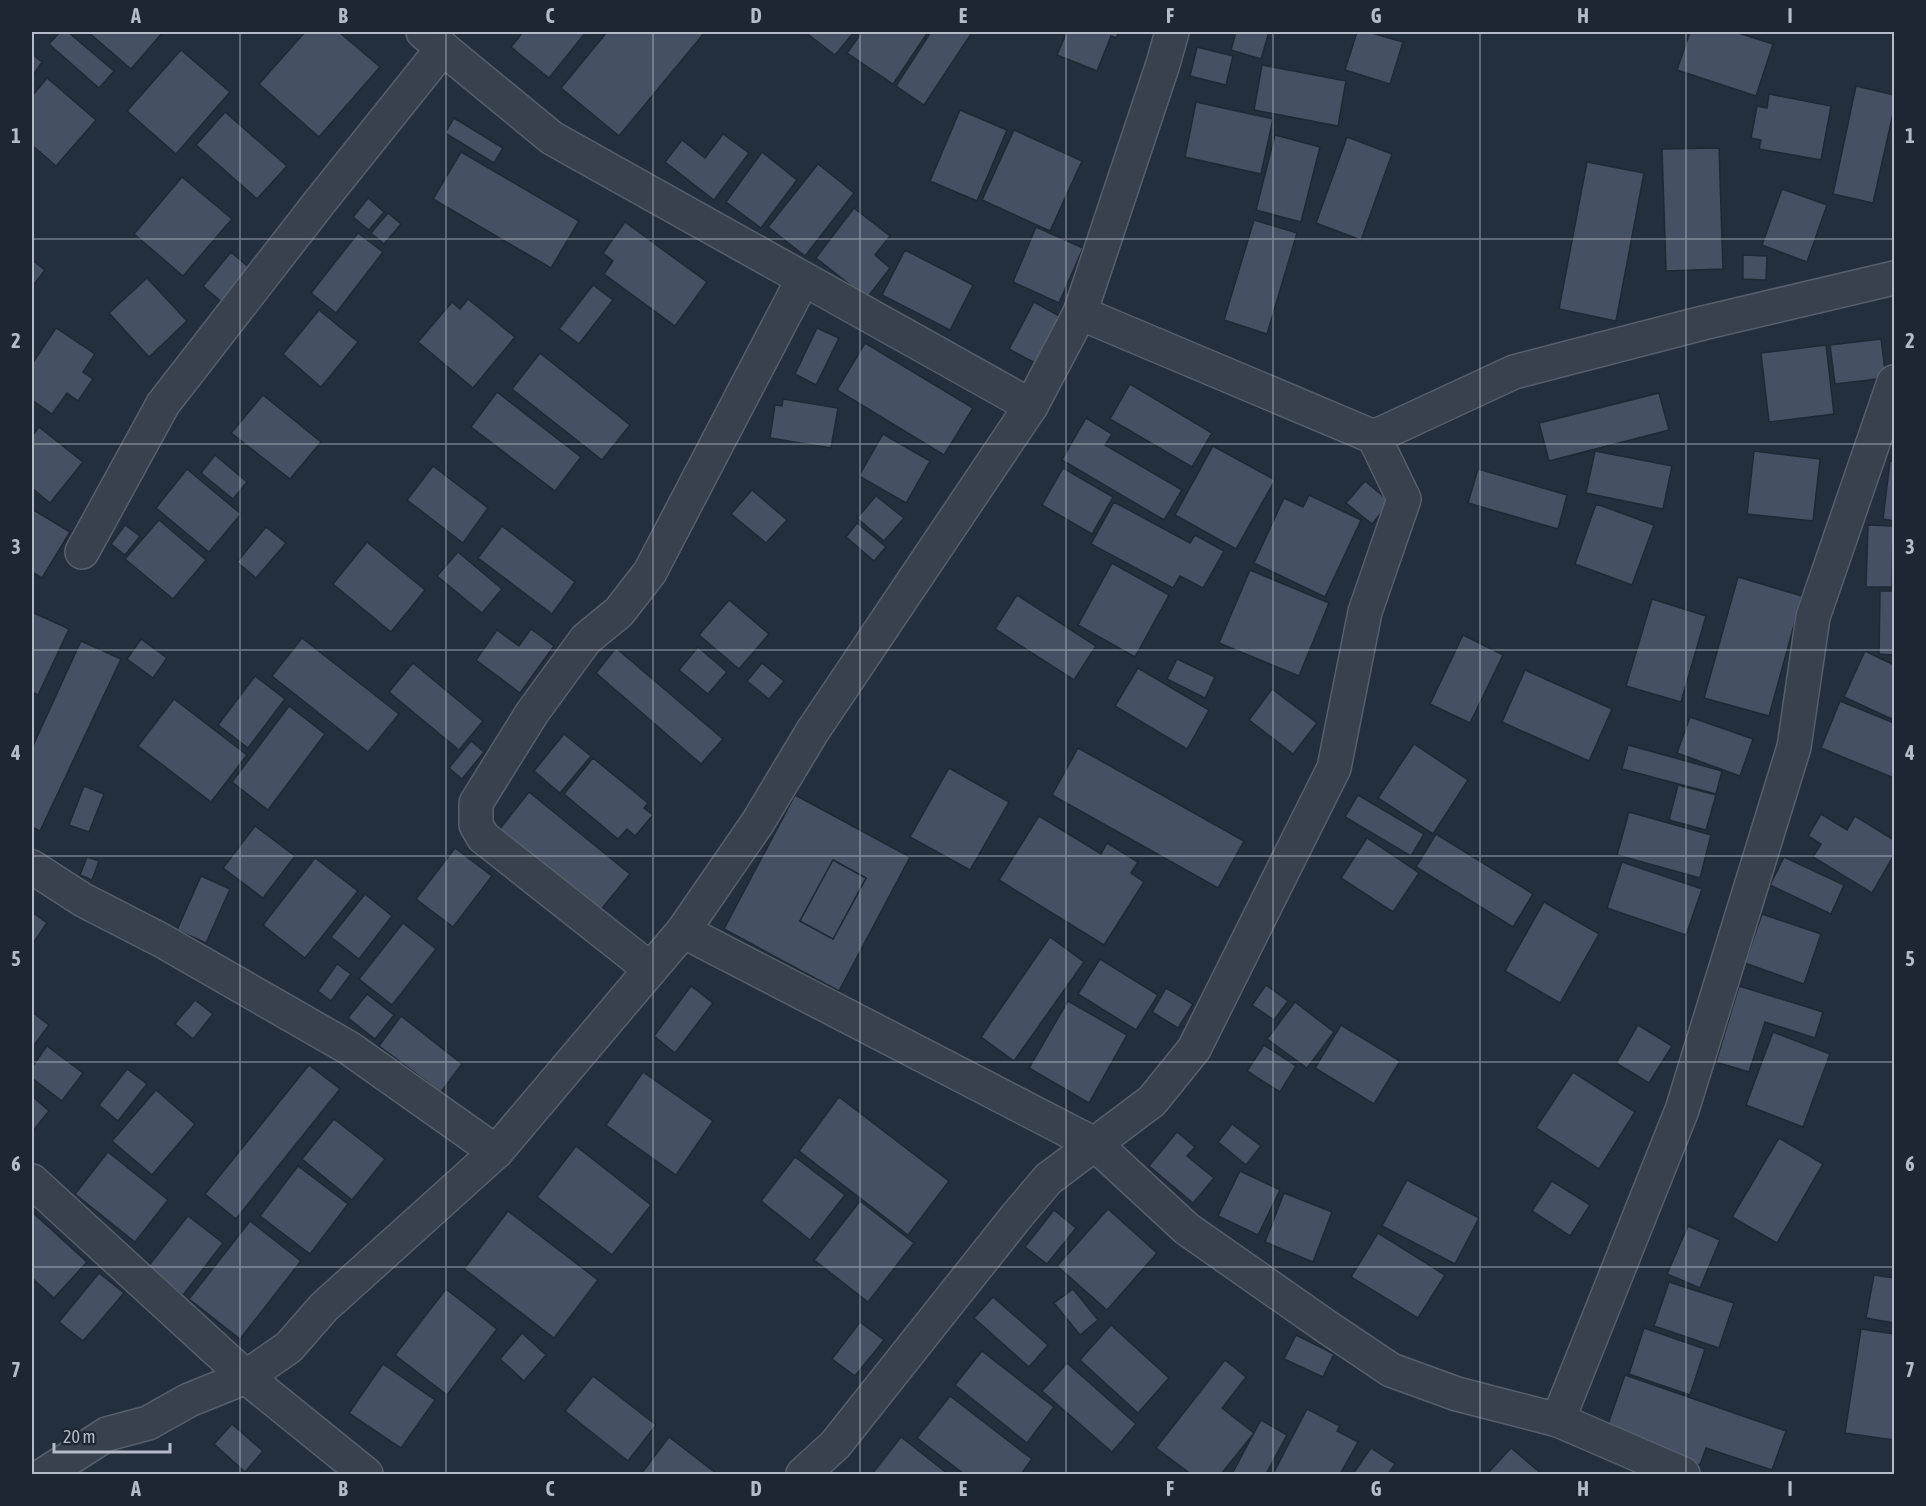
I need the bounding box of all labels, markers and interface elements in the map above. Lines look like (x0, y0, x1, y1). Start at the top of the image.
text: A (130, 4, 141, 27)
text: B (338, 4, 348, 27)
text: C (546, 4, 555, 27)
text: D (750, 4, 762, 27)
text: E (959, 4, 968, 27)
text: F (1166, 4, 1174, 27)
text: G (1371, 4, 1382, 27)
text: H (1577, 4, 1589, 27)
text: I (1787, 4, 1793, 27)
text: 1 (11, 124, 21, 147)
text: 1 (1905, 124, 1915, 147)
text: 2 (11, 329, 21, 352)
text: 2 (1905, 329, 1915, 352)
text: 3 (11, 535, 21, 558)
text: 3 (1905, 535, 1915, 558)
text: 4 (10, 741, 21, 764)
text: 4 (1904, 741, 1915, 764)
text: 5 (11, 947, 21, 970)
text: 5 (1905, 947, 1915, 970)
text: 6 (11, 1152, 21, 1175)
text: 6 (1905, 1152, 1915, 1175)
text: 7 (11, 1358, 21, 1381)
text: 7 (1905, 1358, 1915, 1381)
scale bar (54, 1416, 170, 1454)
text: 20 m (63, 1426, 95, 1447)
text: A (130, 1477, 141, 1500)
text: B (338, 1477, 348, 1500)
text: C (546, 1477, 555, 1500)
text: D (750, 1477, 762, 1500)
text: E (959, 1477, 968, 1500)
text: F (1166, 1477, 1174, 1500)
text: G (1371, 1477, 1382, 1500)
text: H (1577, 1477, 1589, 1500)
text: I (1787, 1477, 1793, 1500)

